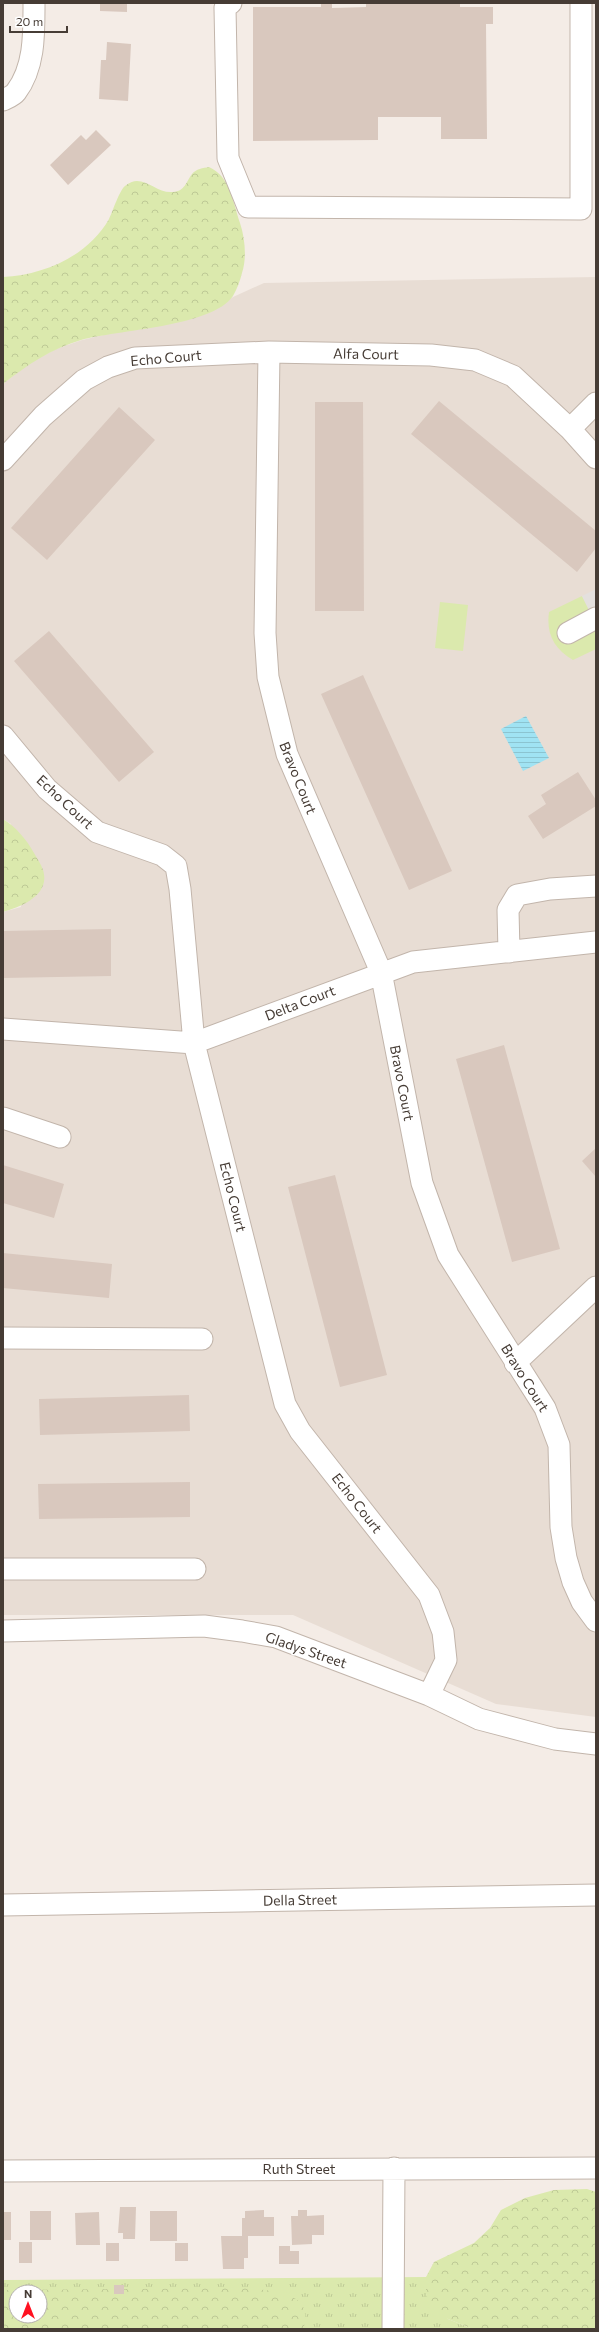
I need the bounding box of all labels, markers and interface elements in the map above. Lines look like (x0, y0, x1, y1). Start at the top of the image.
scale bar (10, 8, 67, 34)
text: 20 m (16, 14, 43, 28)
street label: Alfa Court (333, 344, 399, 363)
street label: Echo Court (130, 346, 203, 369)
street label: Bravo Court (276, 739, 321, 817)
street label: Echo Court (33, 771, 97, 832)
street label: Delta Court (262, 981, 338, 1024)
street label: Bravo Court (387, 1044, 418, 1122)
street label: Echo Court (217, 1160, 250, 1234)
street label: Bravo Court (498, 1341, 553, 1415)
street label: Echo Court (329, 1469, 386, 1536)
street label: Gladys Street (263, 1628, 349, 1671)
street label: Della Street (263, 1890, 338, 1909)
street label: Ruth Street (262, 2160, 336, 2177)
north arrow (8, 2284, 48, 2324)
text: N (24, 2287, 32, 2300)

